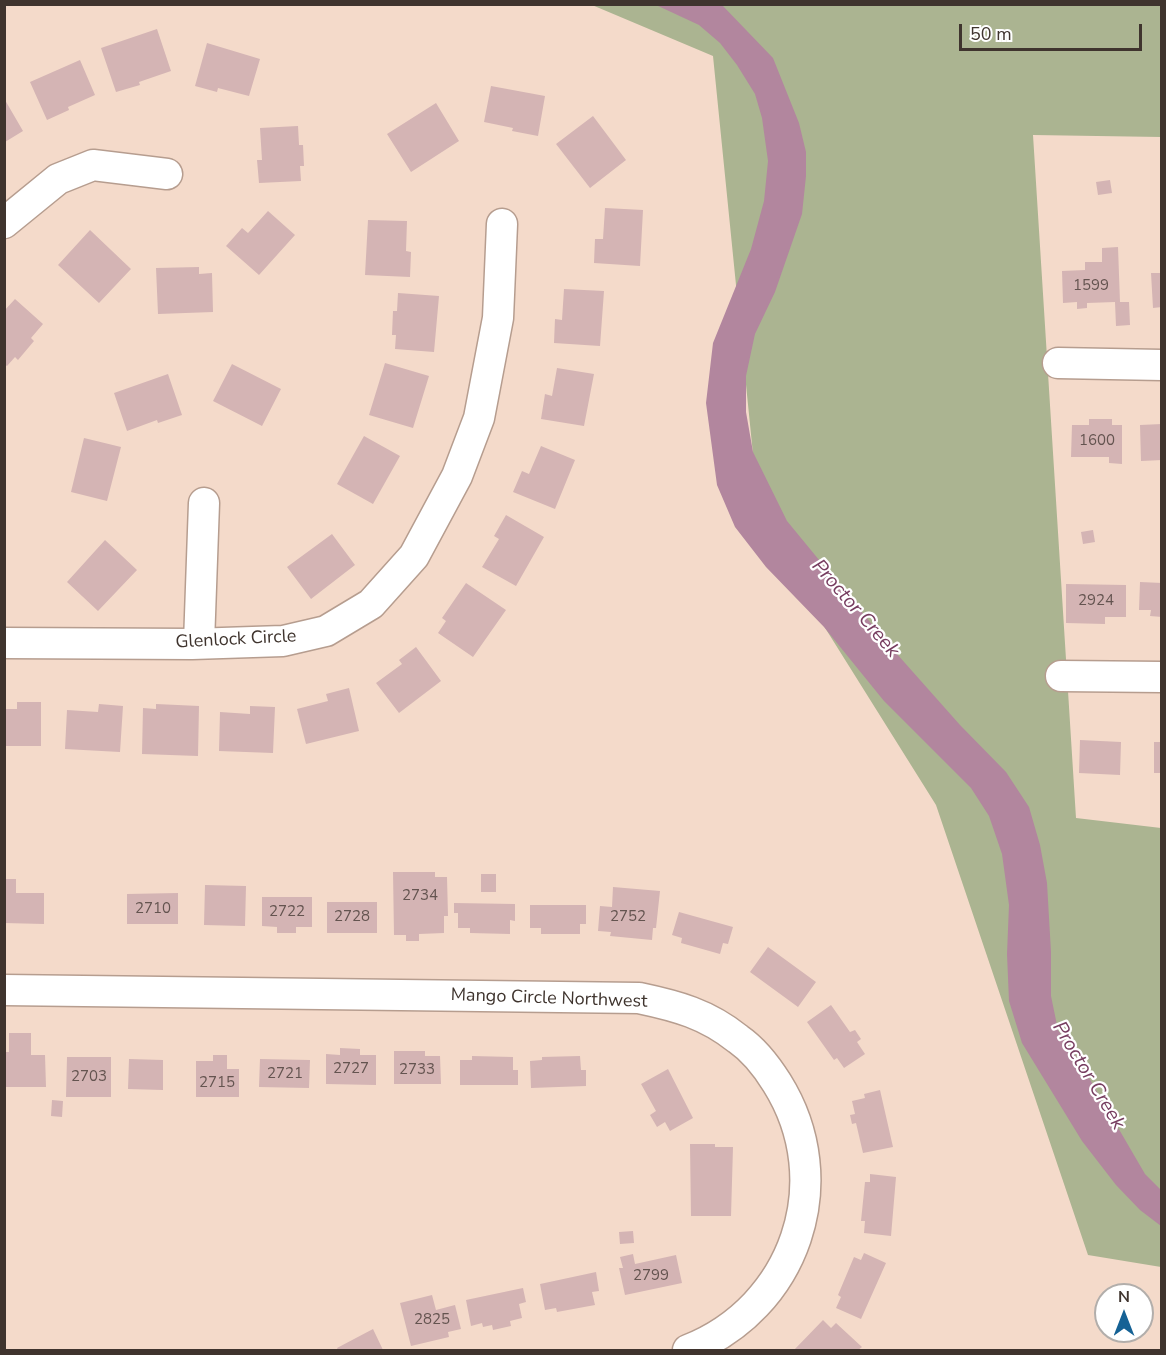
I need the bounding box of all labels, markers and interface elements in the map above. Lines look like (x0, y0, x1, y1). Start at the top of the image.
scale bar (962, 12, 1145, 50)
text: 50 m (970, 22, 1012, 46)
house number: 1599 (1073, 277, 1109, 295)
house number: 1600 (1079, 432, 1115, 450)
water label: Proctor Creek (806, 555, 904, 663)
house number: 2924 (1078, 592, 1114, 610)
street label: Glenlock Circle (175, 626, 297, 654)
house number: 2734 (402, 887, 438, 905)
house number: 2710 (135, 900, 171, 918)
house number: 2722 (269, 903, 305, 921)
house number: 2728 (334, 908, 370, 926)
house number: 2752 (610, 908, 646, 926)
street label: Mango Circle Northwest (450, 985, 648, 1013)
water label: Proctor Creek (1046, 1018, 1130, 1134)
house number: 2727 (333, 1060, 369, 1078)
house number: 2733 (399, 1061, 435, 1079)
house number: 2721 (267, 1065, 303, 1083)
house number: 2703 (71, 1068, 107, 1086)
house number: 2715 (199, 1074, 235, 1092)
house number: 2799 (633, 1267, 669, 1285)
north arrow (1094, 1283, 1154, 1343)
text: N (1118, 1286, 1130, 1308)
house number: 2825 (414, 1311, 450, 1329)

